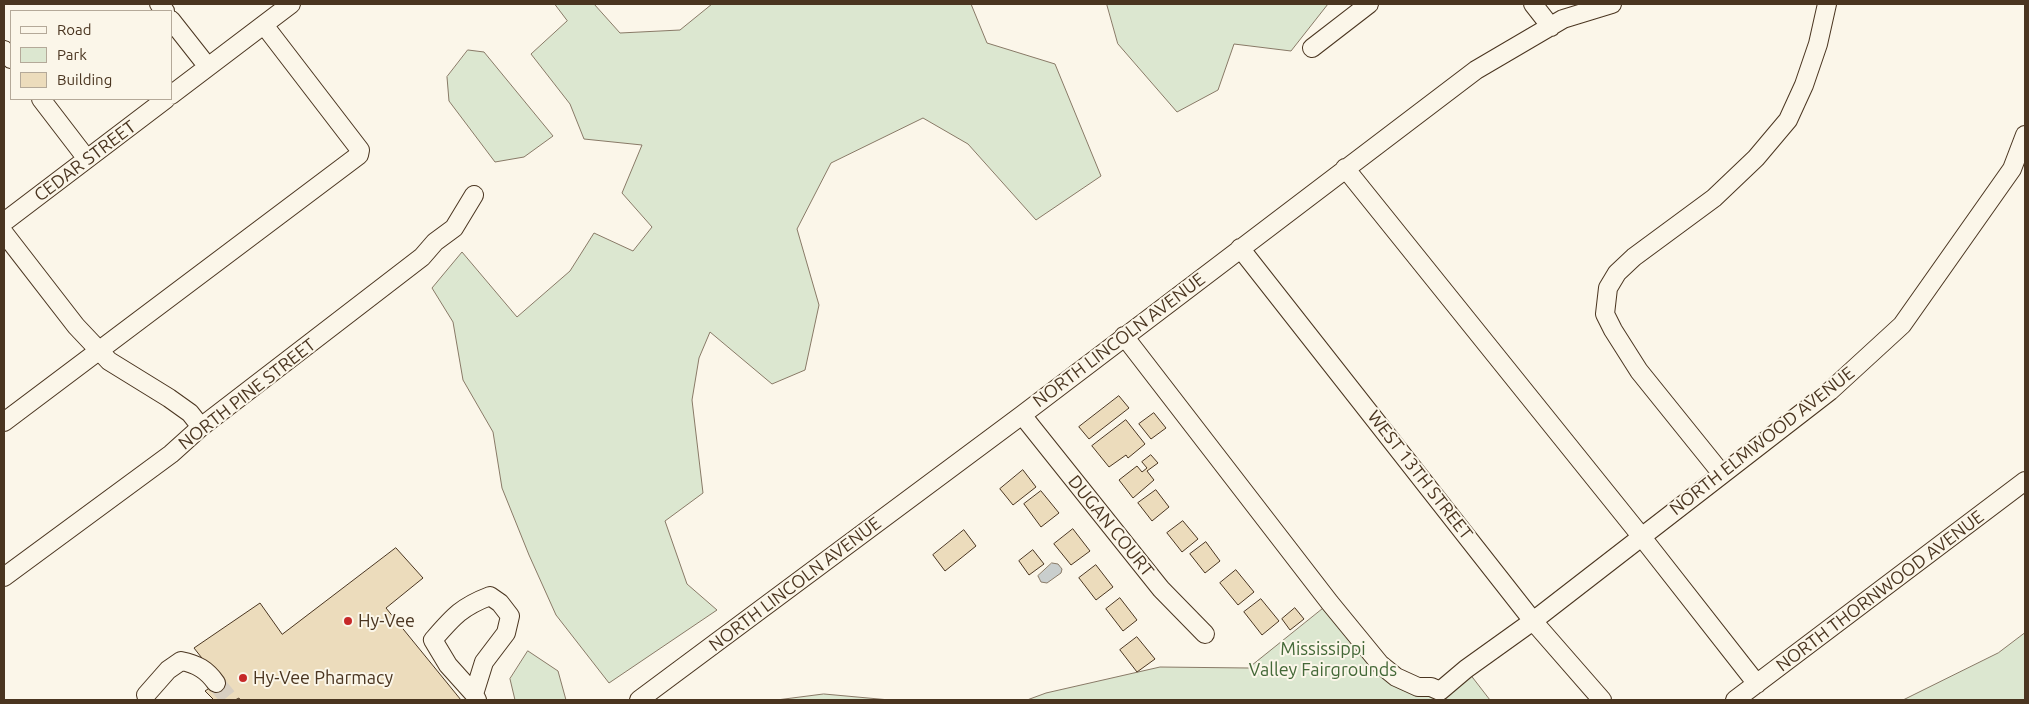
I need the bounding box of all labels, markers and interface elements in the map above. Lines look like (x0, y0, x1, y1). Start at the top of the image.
legend (10, 10, 172, 100)
text: Road (57, 21, 92, 38)
text: Park (57, 46, 87, 63)
text: Building (57, 71, 112, 88)
street label: CEDAR STREET (30, 116, 140, 206)
street label: NORTH LINCOLN AVENUE (1029, 268, 1209, 412)
street label: NORTH PINE STREET (174, 334, 320, 454)
street label: NORTH ELMWOOD AVENUE (1665, 362, 1859, 520)
street label: WEST 13TH STREET (1363, 406, 1477, 544)
street label: DUGAN COURT (1064, 471, 1158, 581)
street label: NORTH THORNWOOD AVENUE (1772, 506, 1988, 676)
street label: NORTH LINCOLN AVENUE (705, 512, 885, 656)
place label: Hy-Vee (358, 610, 415, 632)
marker: Hy-Vee (342, 615, 354, 627)
park label: Mississippi Valley Fairgrounds (1249, 638, 1397, 681)
place label: Hy-Vee Pharmacy (253, 667, 393, 689)
marker: Hy-Vee Pharmacy (237, 672, 249, 684)

